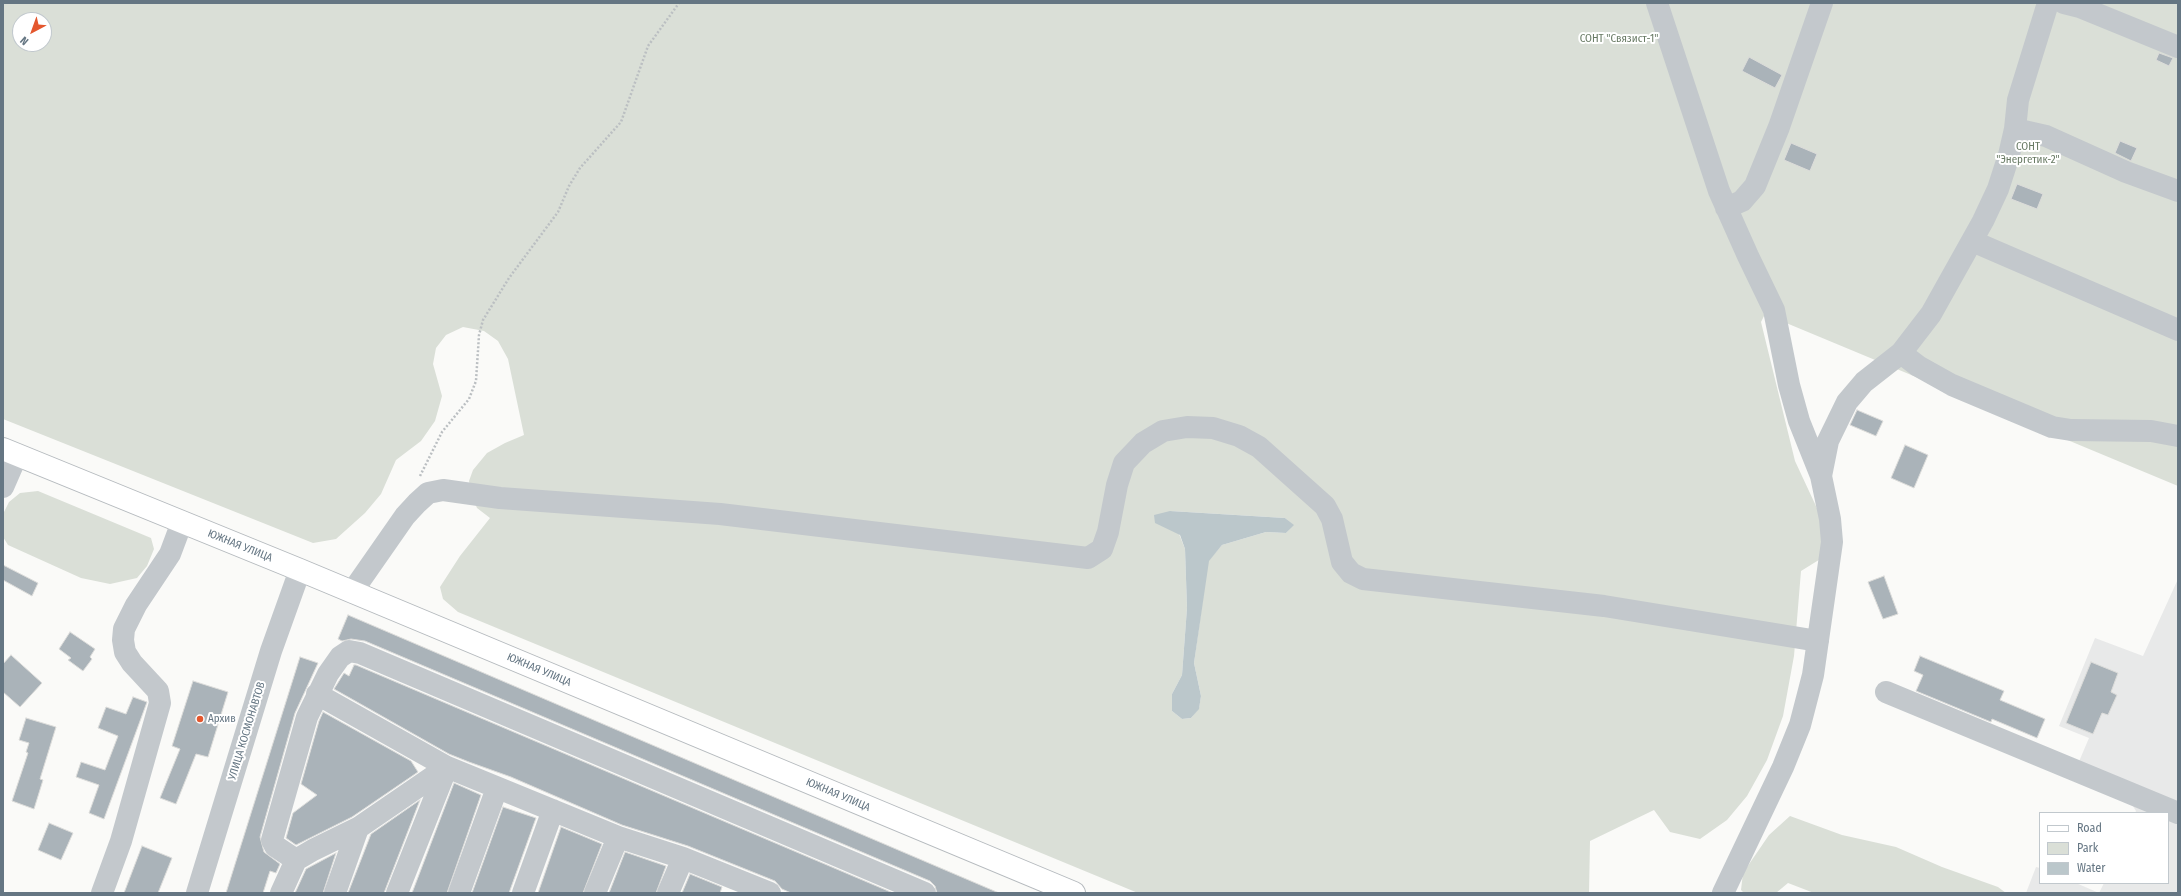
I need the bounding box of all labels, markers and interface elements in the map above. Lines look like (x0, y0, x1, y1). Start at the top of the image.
north arrow (12, 12, 52, 52)
park label: СОНТ "Связист-1" (1580, 32, 1658, 46)
text: N (18, 34, 31, 48)
park label: СОНТ "Энергетик-2" (1996, 140, 2060, 166)
street label: ЮЖНАЯ УЛИЦА (206, 527, 274, 565)
street label: ЮЖНАЯ УЛИЦА (505, 650, 573, 690)
street label: УЛИЦА КОСМОНАВТОВ (226, 680, 268, 782)
place label: Архив (208, 712, 236, 726)
marker: Архив (195, 714, 205, 724)
street label: ЮЖНАЯ УЛИЦА (804, 775, 872, 815)
legend (2039, 812, 2169, 884)
text: Road (2077, 821, 2102, 835)
text: Park (2077, 841, 2098, 855)
text: Water (2077, 861, 2105, 875)

